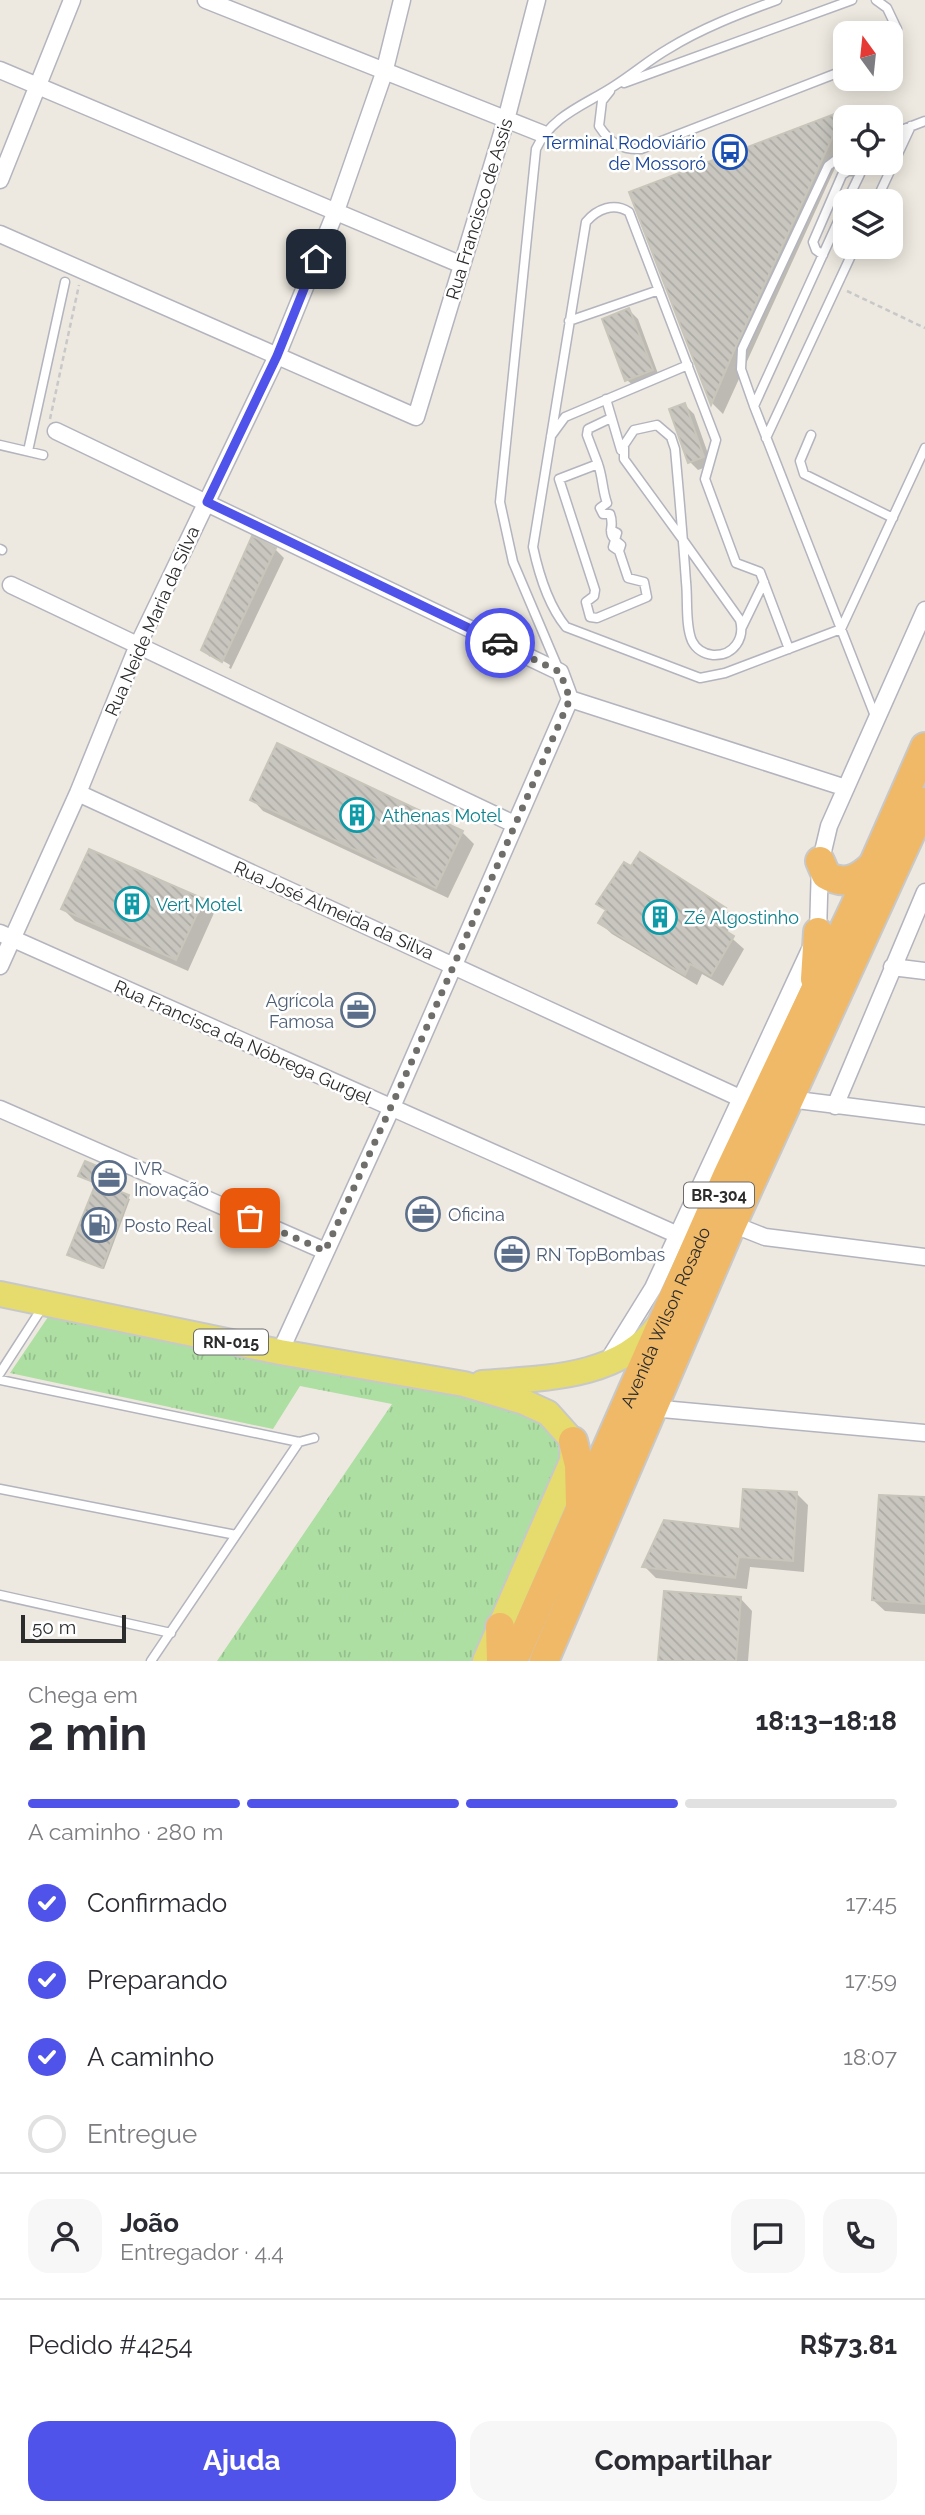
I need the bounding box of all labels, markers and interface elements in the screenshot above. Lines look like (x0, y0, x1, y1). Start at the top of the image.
north arrow (833, 21, 903, 91)
map controls (833, 21, 903, 259)
button: locate (833, 105, 903, 175)
street label: Rua Francisco de Assis (441, 115, 517, 302)
place label: Terminal Rodoviário de Mossoró (542, 132, 706, 174)
bus stop icon: Terminal Rodoviário de Mossoró (711, 133, 749, 171)
button: layers (833, 189, 903, 259)
pin (286, 229, 346, 289)
icon: home (297, 240, 335, 278)
street label: Rua Neide Maria da Silva (101, 523, 203, 719)
courier (465, 608, 535, 678)
icon: car (481, 624, 519, 662)
building icon: Athenas Motel (338, 796, 376, 834)
place label: Athenas Motel (382, 805, 502, 826)
street label: Rua José Almeida da Silva (231, 856, 437, 964)
building icon: Vert Motel (113, 885, 151, 923)
place label: Vert Motel (156, 894, 242, 915)
building icon: Zé Algostinho (641, 898, 679, 936)
place label: Zé Algostinho (684, 907, 799, 928)
street label: Rua Francisca da Nóbrega Gurgel (111, 976, 375, 1108)
place label: Agrícola Famosa (266, 990, 334, 1032)
office icon: Agrícola Famosa (339, 991, 377, 1029)
place label: IVR Inovação (134, 1158, 209, 1200)
office icon: IVR Inovação (90, 1159, 128, 1197)
road number: BR-304 (684, 1182, 754, 1208)
pin (220, 1188, 280, 1248)
office icon: Oficina (404, 1195, 442, 1233)
icon: bag (231, 1199, 269, 1237)
place label: Oficina (448, 1204, 505, 1225)
fuel station icon: Posto Real (80, 1206, 118, 1244)
place label: Posto Real (124, 1215, 212, 1236)
street label: Avenida Wilson Rosado (616, 1223, 714, 1411)
office icon: RN TopBombas (493, 1235, 531, 1273)
place label: RN TopBombas (536, 1244, 666, 1265)
road number: RN-015 (194, 1330, 268, 1354)
scale bar (21, 1612, 126, 1644)
text: 50 m (32, 1616, 76, 1638)
text: Chega em (28, 1681, 138, 1708)
text: 18:13–18:18 (755, 1706, 897, 1736)
text: 2 min (28, 1707, 147, 1761)
text: A caminho · 280 m (28, 1818, 223, 1845)
icon: check (28, 1884, 66, 1922)
text: Confirmado (87, 1888, 227, 1918)
text: 17:45 (846, 1889, 897, 1916)
icon: check (28, 1961, 66, 1999)
text: Preparando (87, 1965, 227, 1995)
text: 17:59 (845, 1966, 897, 1993)
icon: check (28, 2038, 66, 2076)
text: A caminho (87, 2042, 214, 2072)
text: 18:07 (843, 2043, 897, 2070)
text: Entregue (87, 2119, 197, 2149)
button: person (28, 2199, 102, 2273)
button: chat (731, 2199, 805, 2273)
button: phone (823, 2199, 897, 2273)
text: João (120, 2208, 179, 2238)
text: Entregador · 4.4 (120, 2238, 284, 2265)
text: Pedido #4254 (28, 2330, 193, 2360)
text: R$73.81 (800, 2330, 897, 2360)
button: Ajuda (28, 2421, 456, 2501)
button: Compartilhar (470, 2421, 897, 2501)

